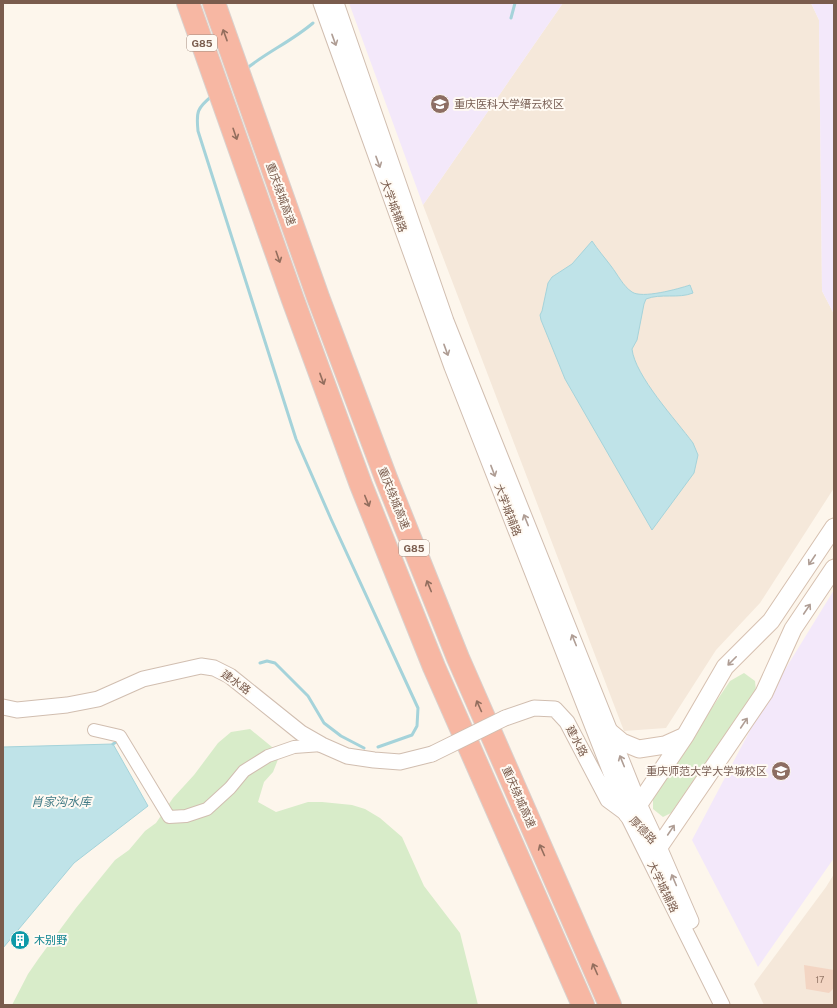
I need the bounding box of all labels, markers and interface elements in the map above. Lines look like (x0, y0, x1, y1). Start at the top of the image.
one-way arrow (221, 29, 228, 42)
one-way arrow (331, 33, 339, 45)
road number: G85 (187, 35, 217, 51)
school or university icon: 重庆医科大学缙云校区 (429, 93, 451, 115)
place label: 重庆医科大学缙云校区 (454, 98, 564, 110)
one-way arrow (231, 128, 239, 140)
one-way arrow (375, 156, 383, 168)
street label: 重庆绕城高速 (264, 161, 298, 227)
street label: 大学城辅路 (379, 178, 409, 234)
one-way arrow (274, 250, 282, 262)
one-way arrow (443, 344, 451, 356)
one-way arrow (319, 373, 326, 386)
street label: 重庆绕城高速 (376, 465, 412, 531)
one-way arrow (490, 465, 498, 477)
street label: 大学城辅路 (493, 482, 523, 538)
one-way arrow (364, 494, 372, 506)
one-way arrow (521, 514, 529, 526)
road number: G85 (399, 540, 429, 556)
one-way arrow (808, 554, 816, 565)
one-way arrow (425, 580, 432, 592)
one-way arrow (803, 603, 811, 615)
one-way arrow (569, 635, 577, 647)
one-way arrow (727, 656, 736, 666)
street label: 建水路 (219, 668, 253, 696)
one-way arrow (475, 700, 482, 712)
one-way arrow (740, 717, 748, 728)
street label: 建水路 (564, 724, 590, 758)
one-way arrow (618, 755, 625, 767)
school or university icon: 重庆师范大学大学城校区 (770, 760, 792, 782)
street label: 重庆绕城高速 (500, 764, 538, 830)
place label: 重庆师范大学大学城校区 (646, 765, 767, 777)
water label: 肖家沟水库 (31, 795, 93, 809)
street label: 厚德路 (627, 814, 659, 846)
one-way arrow (667, 825, 675, 836)
one-way arrow (538, 845, 546, 857)
street label: 大学城辅路 (646, 860, 680, 914)
one-way arrow (669, 875, 677, 887)
building icon: 木别野 (9, 929, 31, 951)
place label: 木别野 (34, 934, 67, 946)
one-way arrow (590, 964, 598, 976)
house number: 17 (815, 974, 825, 985)

